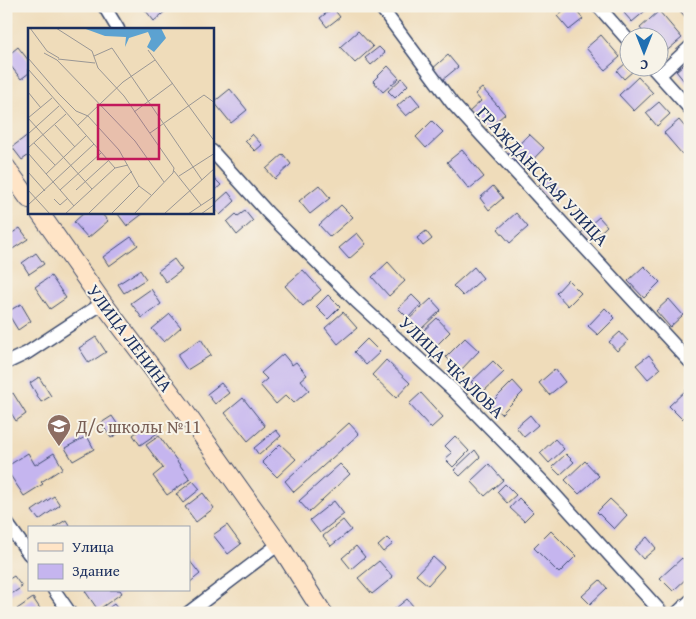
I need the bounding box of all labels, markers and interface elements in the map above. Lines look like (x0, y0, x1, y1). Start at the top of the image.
inset map (28, 28, 214, 214)
north arrow (618, 28, 668, 78)
text: С (640, 55, 648, 75)
street label: ГРАЖДАНСКАЯ УЛИЦА (471, 100, 615, 252)
street label: УЛИЦА ЛЕНИНА (81, 279, 179, 398)
street label: УЛИЦА ЧКАЛОВА (393, 310, 511, 425)
school or university icon: Д/с школы №11 (46, 413, 72, 447)
place label: Д/с школы №11 (75, 413, 201, 440)
legend (28, 526, 190, 592)
text: Улица (72, 536, 115, 557)
text: Здание (72, 560, 120, 581)

